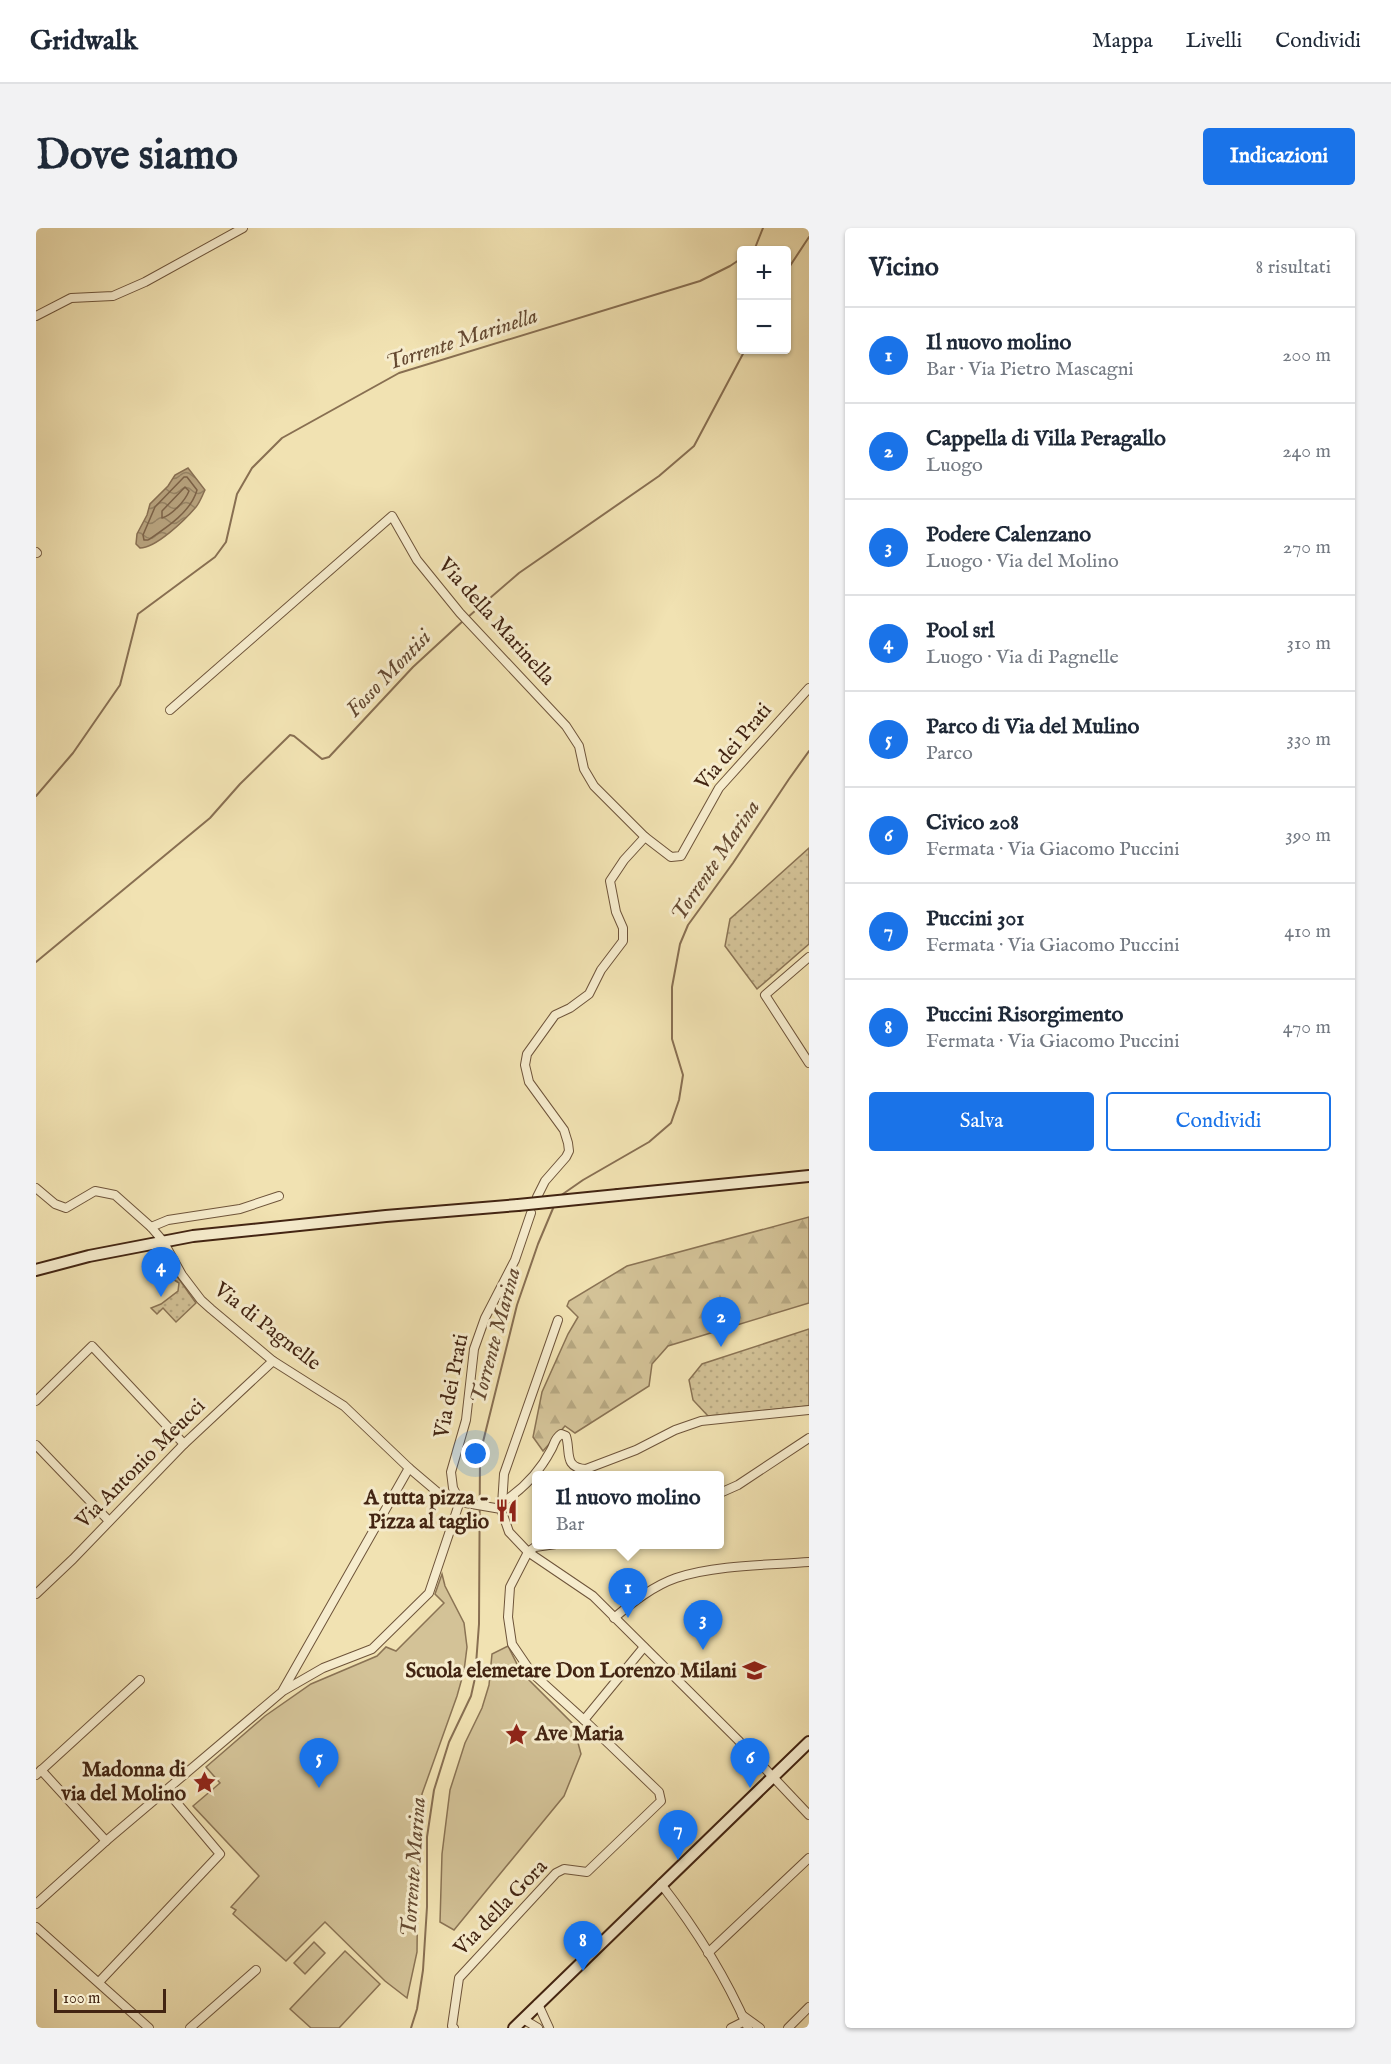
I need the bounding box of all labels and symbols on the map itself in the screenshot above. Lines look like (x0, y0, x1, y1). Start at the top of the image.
water label: Torrente Marinella (383, 302, 542, 378)
street label: Via della Marinella (431, 552, 561, 692)
water label: Fosso Montisi (340, 623, 439, 724)
street label: Via dei Prati (689, 698, 778, 797)
water label: Torrente Marina (665, 795, 767, 927)
pin: 4 (142, 1248, 180, 1297)
water label: Torrente Marina (464, 1264, 528, 1407)
street label: Via di Pagnelle (207, 1276, 326, 1377)
pin: 2 (702, 1298, 740, 1347)
street label: Via dei Prati (428, 1331, 475, 1441)
street label: Via Antonio Meucci (70, 1393, 212, 1535)
your location (461, 1439, 490, 1468)
place label: A tutta pizza - Pizza al taglio (363, 1485, 490, 1536)
restaurant icon: A tutta pizza - Pizza al taglio (494, 1497, 520, 1523)
pin: 1 (608, 1568, 648, 1618)
pin: 3 (684, 1600, 722, 1650)
place label: Scuola elemetare Don Lorenzo Milani (405, 1658, 737, 1685)
school or university icon: Scuola elemetare Don Lorenzo Milani (742, 1658, 768, 1684)
place icon: Ave Maria (504, 1721, 530, 1747)
place label: Ave Maria (534, 1721, 624, 1748)
pin: 5 (300, 1738, 338, 1788)
pin: 6 (730, 1738, 770, 1788)
place label: Madonna di via del Molino (61, 1757, 187, 1808)
place icon: Madonna di via del Molino (191, 1769, 217, 1795)
water label: Torrente Marina (395, 1796, 433, 1938)
pin: 7 (658, 1810, 698, 1860)
street label: Via della Gora (448, 1853, 554, 1963)
pin: 8 (564, 1922, 602, 1971)
scale bar (54, 1986, 166, 2014)

